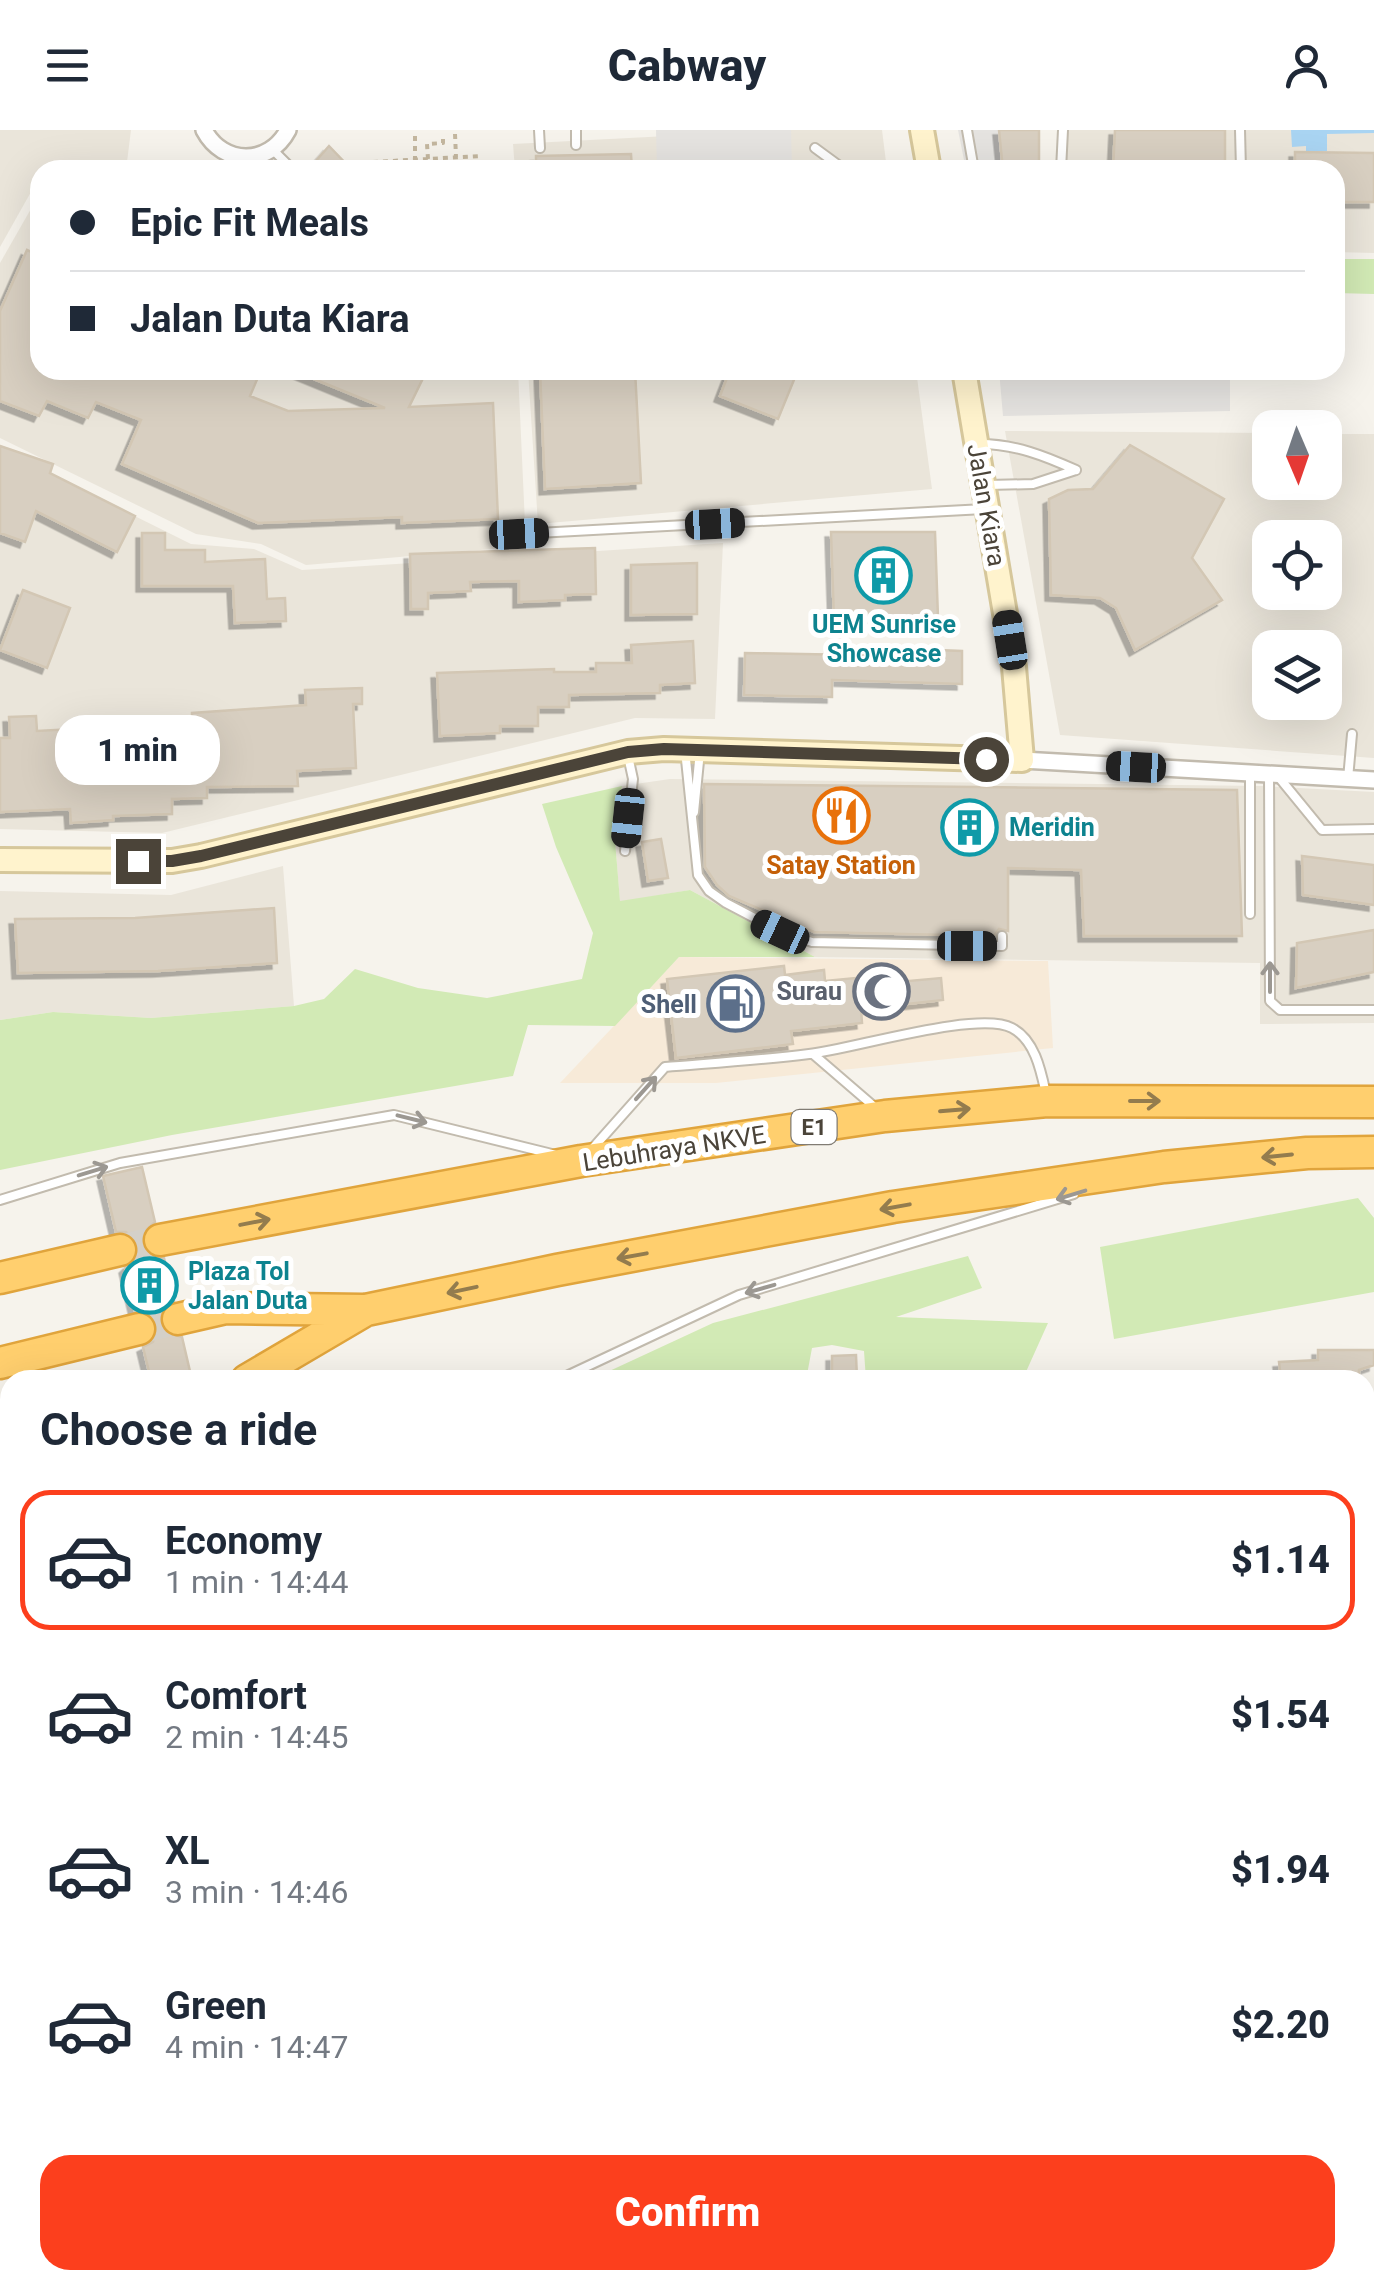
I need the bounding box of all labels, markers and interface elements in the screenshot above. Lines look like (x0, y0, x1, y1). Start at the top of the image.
icon: menu (40, 38, 95, 93)
icon: person (1279, 38, 1334, 93)
text: Cabway (608, 39, 766, 92)
text: Epic Fit Meals (130, 201, 369, 245)
text: Jalan Duta Kiara (130, 297, 410, 341)
north arrow (1252, 410, 1342, 500)
map controls (1252, 410, 1342, 720)
street label: Jalan Kiara (961, 441, 1012, 569)
car (684, 507, 746, 541)
car (488, 517, 550, 551)
button: locate (1252, 520, 1342, 610)
building icon: UEM Sunrise Showcase (854, 545, 914, 605)
car (990, 608, 1030, 672)
place label: UEM Sunrise Showcase (812, 610, 956, 668)
button: layers (1252, 630, 1342, 720)
callout: 1 min (56, 716, 220, 786)
text: 1 min (97, 731, 178, 769)
route start (964, 737, 1009, 782)
car (1105, 750, 1167, 784)
restaurant icon: Satay Station (811, 786, 871, 846)
car (610, 787, 646, 849)
building icon: Meridin (940, 797, 1000, 857)
place label: Meridin (1009, 813, 1095, 842)
route end (116, 839, 161, 884)
place label: Satay Station (766, 851, 916, 880)
car (746, 906, 814, 958)
car (937, 931, 997, 961)
mosque icon: Surau (851, 961, 911, 1021)
one-way arrow (1260, 961, 1280, 994)
fuel station icon: Shell (706, 974, 766, 1034)
place label: Surau (776, 977, 842, 1006)
place label: Shell (641, 990, 697, 1019)
one-way arrow (634, 1076, 657, 1101)
one-way arrow (1128, 1092, 1160, 1110)
one-way arrow (938, 1100, 971, 1119)
road number: E1 (792, 1110, 836, 1144)
one-way arrow (395, 1111, 427, 1129)
street label: Lebuhraya NKVE (581, 1120, 768, 1177)
one-way arrow (1261, 1146, 1293, 1165)
one-way arrow (77, 1161, 108, 1179)
one-way arrow (1055, 1187, 1087, 1205)
one-way arrow (879, 1198, 911, 1217)
one-way arrow (239, 1212, 271, 1231)
one-way arrow (616, 1247, 649, 1266)
building icon: Plaza Tol Jalan Duta (119, 1255, 179, 1315)
place label: Plaza Tol Jalan Duta (188, 1257, 308, 1315)
one-way arrow (447, 1281, 479, 1300)
one-way arrow (744, 1281, 776, 1299)
text: Choose a ride (40, 1403, 317, 1456)
icon: car (45, 1515, 135, 1605)
text: Economy (165, 1519, 322, 1563)
text: $1.14 (1231, 1538, 1330, 1582)
text: 1 min · 14:44 (165, 1563, 348, 1601)
icon: car (45, 1670, 135, 1760)
text: Comfort (165, 1674, 307, 1718)
text: $1.54 (1231, 1693, 1330, 1737)
text: 2 min · 14:45 (165, 1718, 348, 1756)
icon: car (45, 1825, 135, 1915)
text: XL (165, 1829, 210, 1873)
text: $1.94 (1231, 1848, 1330, 1892)
text: 3 min · 14:46 (165, 1873, 348, 1911)
icon: car (45, 1980, 135, 2070)
text: Green (165, 1984, 267, 2028)
text: $2.20 (1231, 2003, 1330, 2047)
text: 4 min · 14:47 (165, 2028, 348, 2066)
button: Confirm (40, 2155, 1335, 2270)

